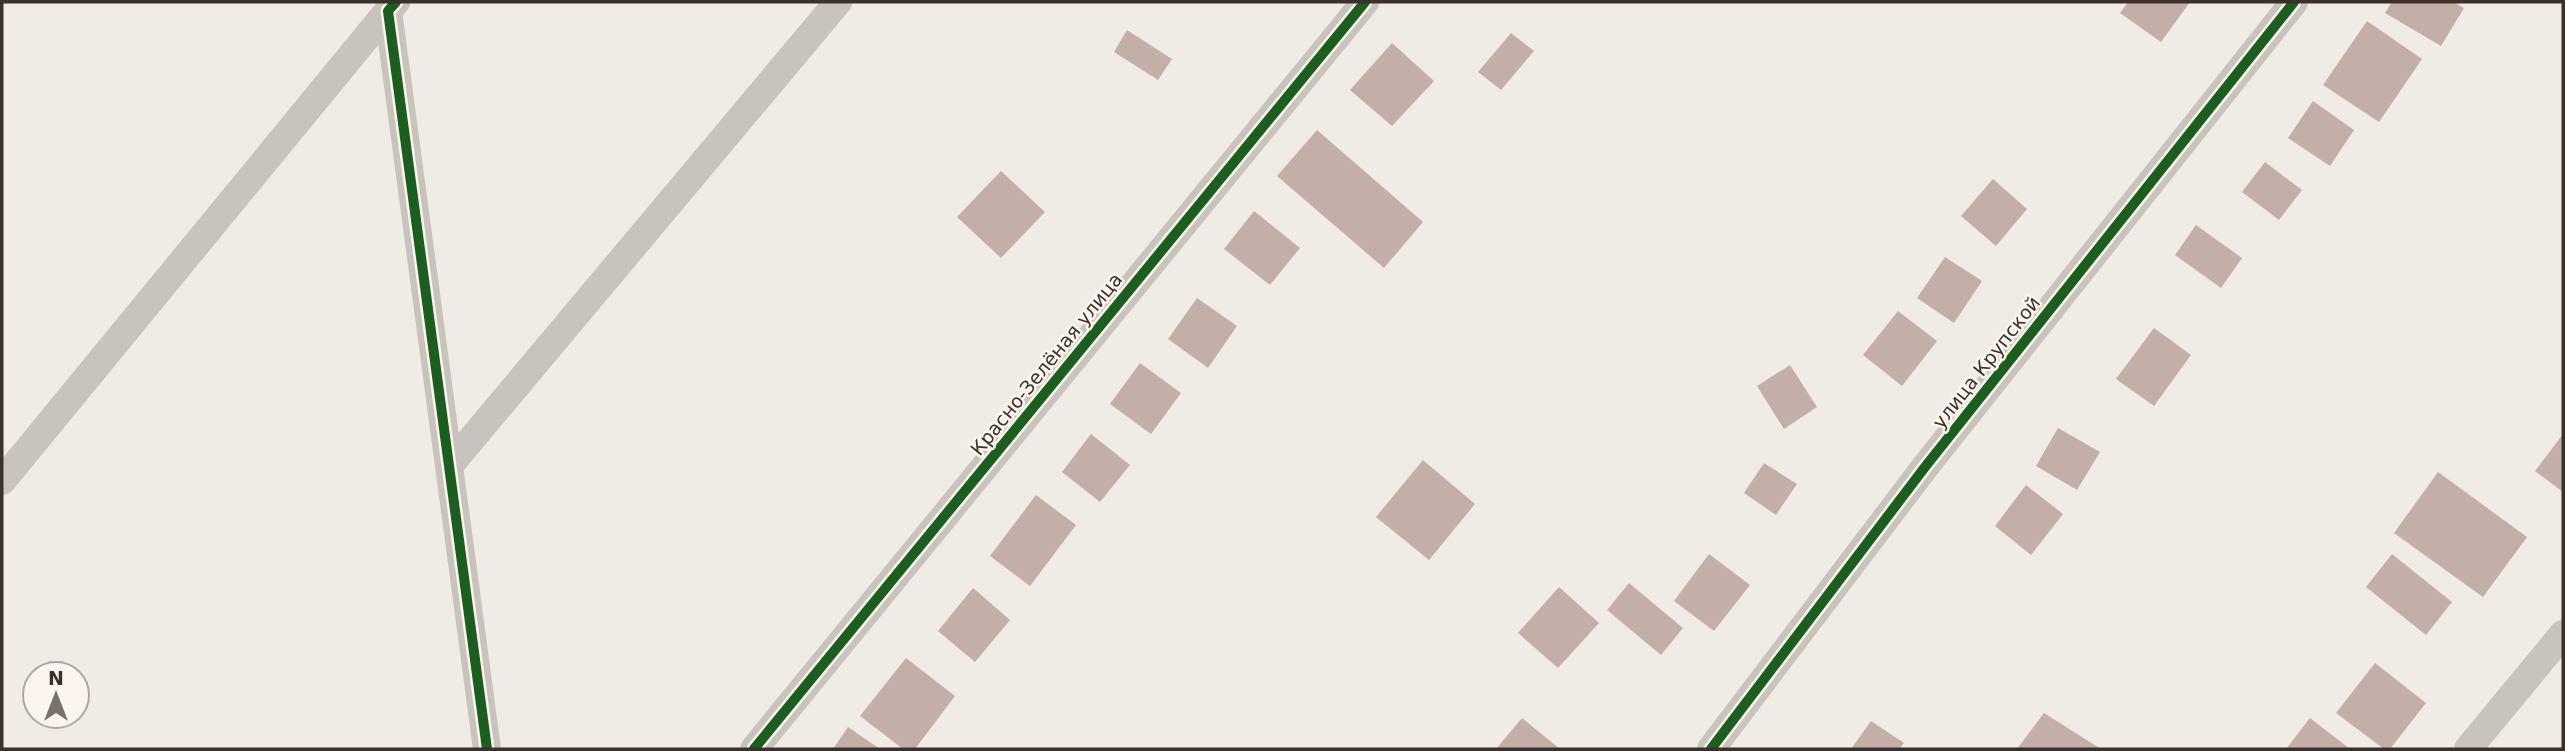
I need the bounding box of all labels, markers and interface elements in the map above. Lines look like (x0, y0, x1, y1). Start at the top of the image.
street label: Красно-Зелёная улица (966, 268, 1126, 460)
street label: улица Крупской (1928, 292, 2044, 432)
north arrow (21, 660, 91, 730)
text: N (48, 667, 64, 689)

